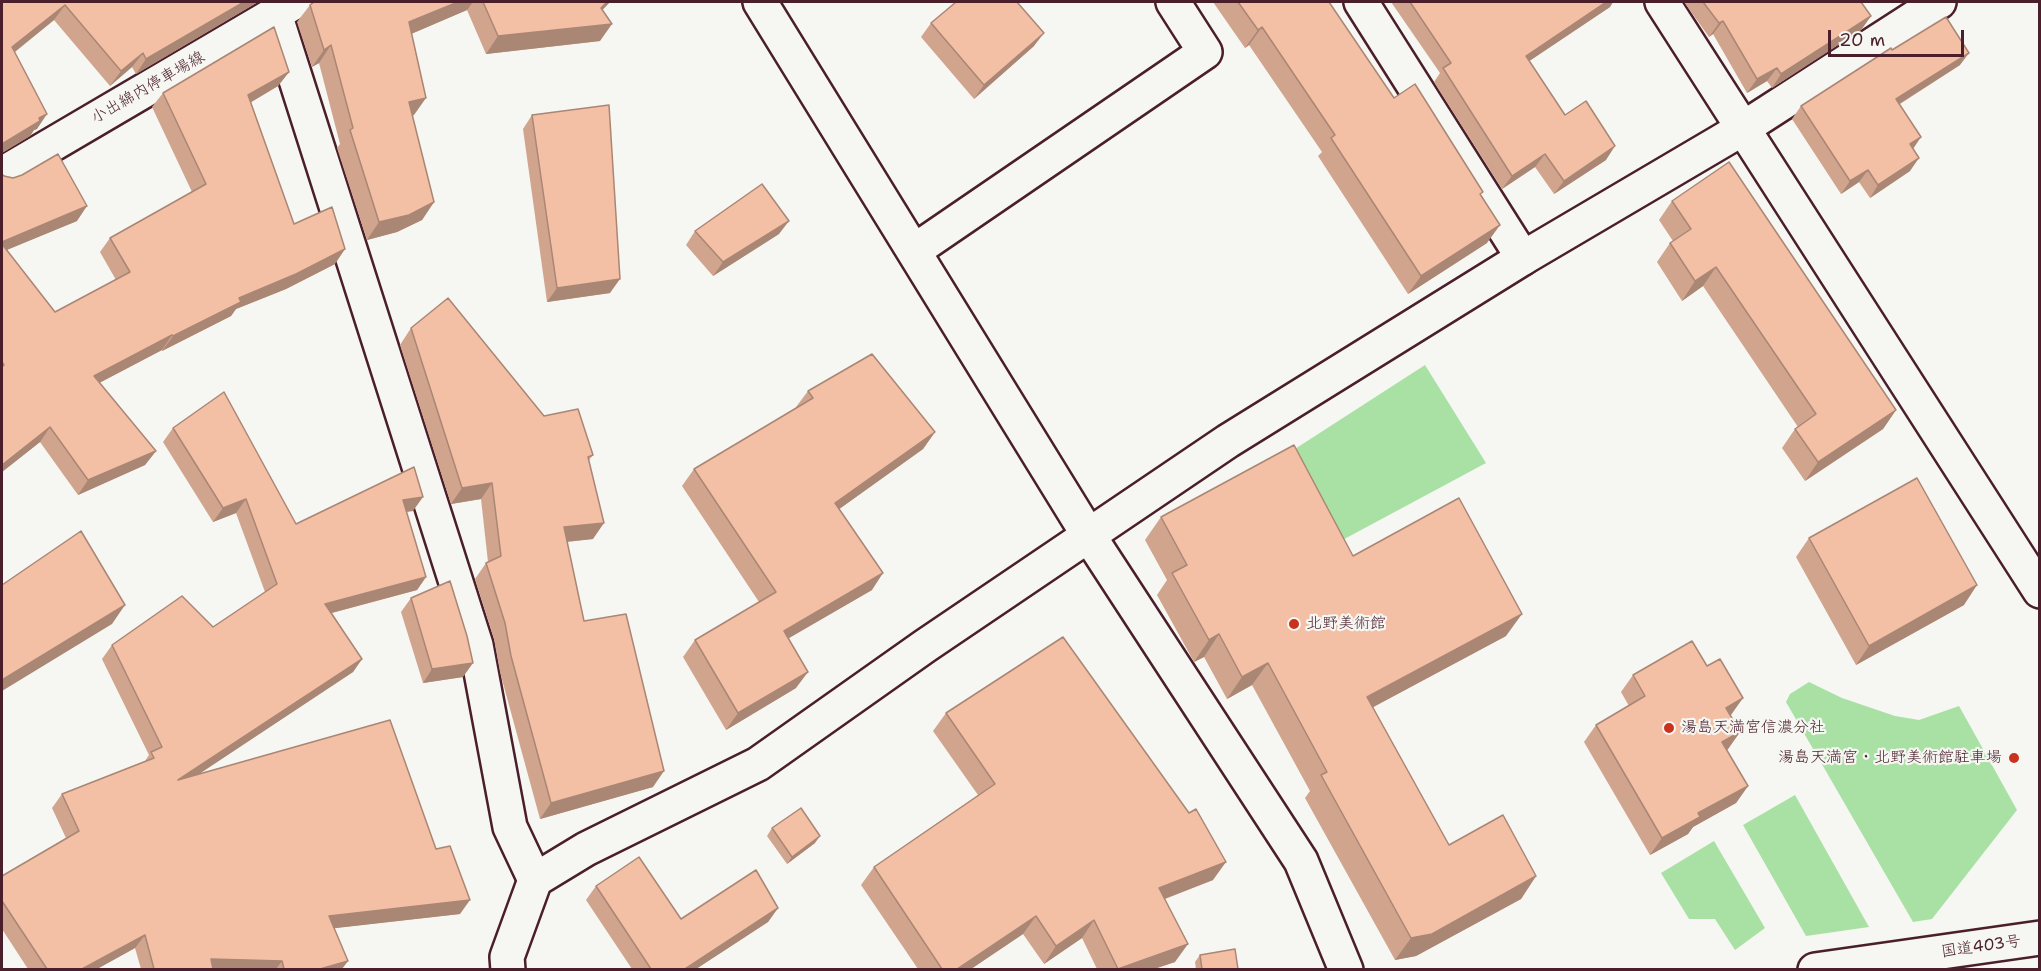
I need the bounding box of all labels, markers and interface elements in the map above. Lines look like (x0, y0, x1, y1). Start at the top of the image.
scale bar (1831, 18, 1968, 56)
text: 20 m (1839, 28, 1885, 52)
street label: 小出綿内停車場線 (88, 48, 208, 128)
place label: 北野美術館 (1306, 614, 1386, 634)
marker: 北野美術館 (1287, 617, 1301, 631)
place label: 湯島天満宮信濃分社 (1681, 718, 1825, 738)
marker: 湯島天満宮信濃分社 (1662, 721, 1676, 735)
place label: 湯島天満宮・北野美術館駐車場 (1778, 748, 2002, 768)
marker: 湯島天満宮・北野美術館駐車場 (2007, 751, 2021, 765)
street label: 国道403号 (1940, 932, 2022, 962)

